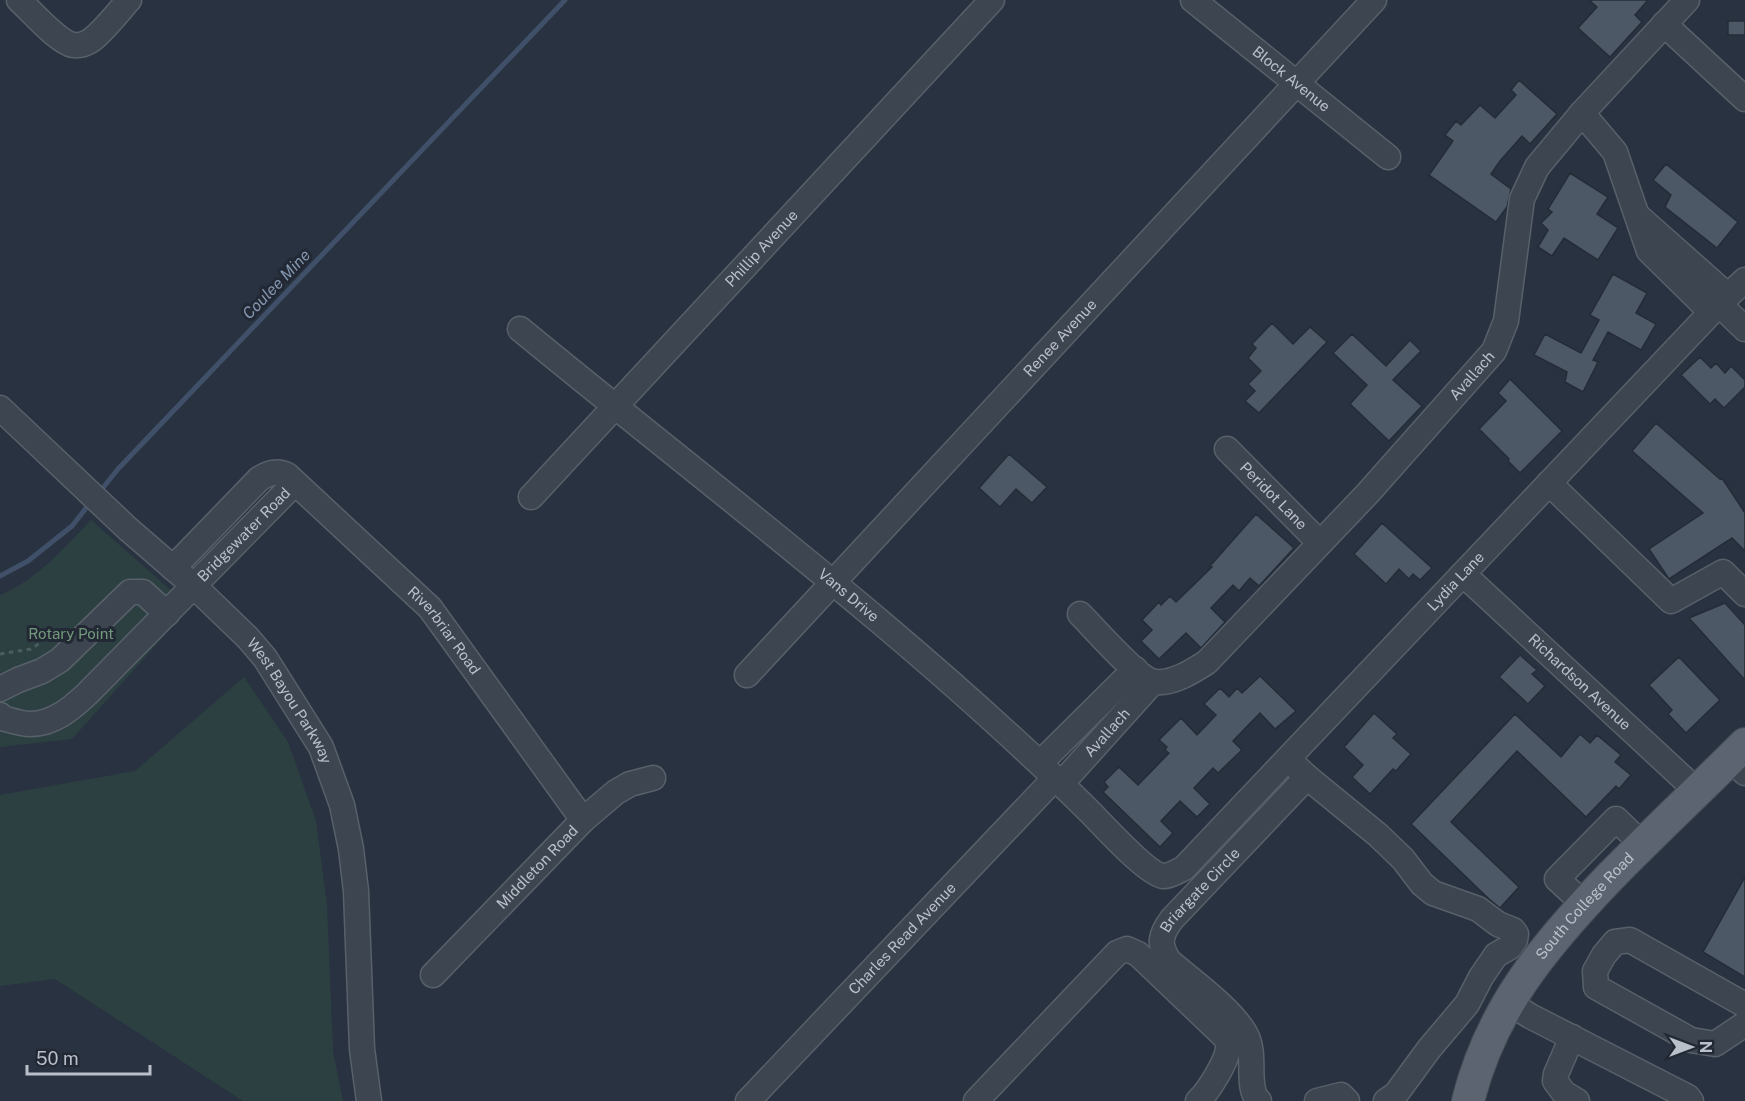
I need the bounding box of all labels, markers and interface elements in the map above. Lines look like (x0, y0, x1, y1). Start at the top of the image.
street label: Block Avenue (1249, 42, 1334, 115)
street label: Phillip Avenue (721, 206, 801, 290)
water label: Coulee Mine (239, 245, 314, 323)
street label: Renee Avenue (1020, 296, 1100, 380)
street label: Avallach (1446, 348, 1498, 403)
street label: Peridot Lane (1237, 458, 1311, 533)
street label: Bridgewater Road (194, 484, 294, 585)
street label: Lydia Lane (1424, 548, 1487, 614)
street label: Vans Drive (815, 565, 883, 625)
street label: Riverbriar Road (404, 583, 484, 678)
park label: Rotary Point (28, 625, 114, 642)
street label: Richardson Avenue (1525, 630, 1635, 733)
street label: West Bayou Parkway (244, 634, 335, 766)
street label: Avallach (1081, 705, 1133, 760)
street label: Middleton Road (493, 822, 581, 912)
street label: Briargate Circle (1156, 844, 1243, 935)
street label: South College Road (1532, 849, 1637, 963)
street label: Charles Read Avenue (845, 879, 959, 998)
north arrow (1661, 1017, 1721, 1077)
scale bar (27, 1038, 150, 1076)
text: N (1696, 1041, 1715, 1053)
text: 50 m (36, 1048, 79, 1069)

